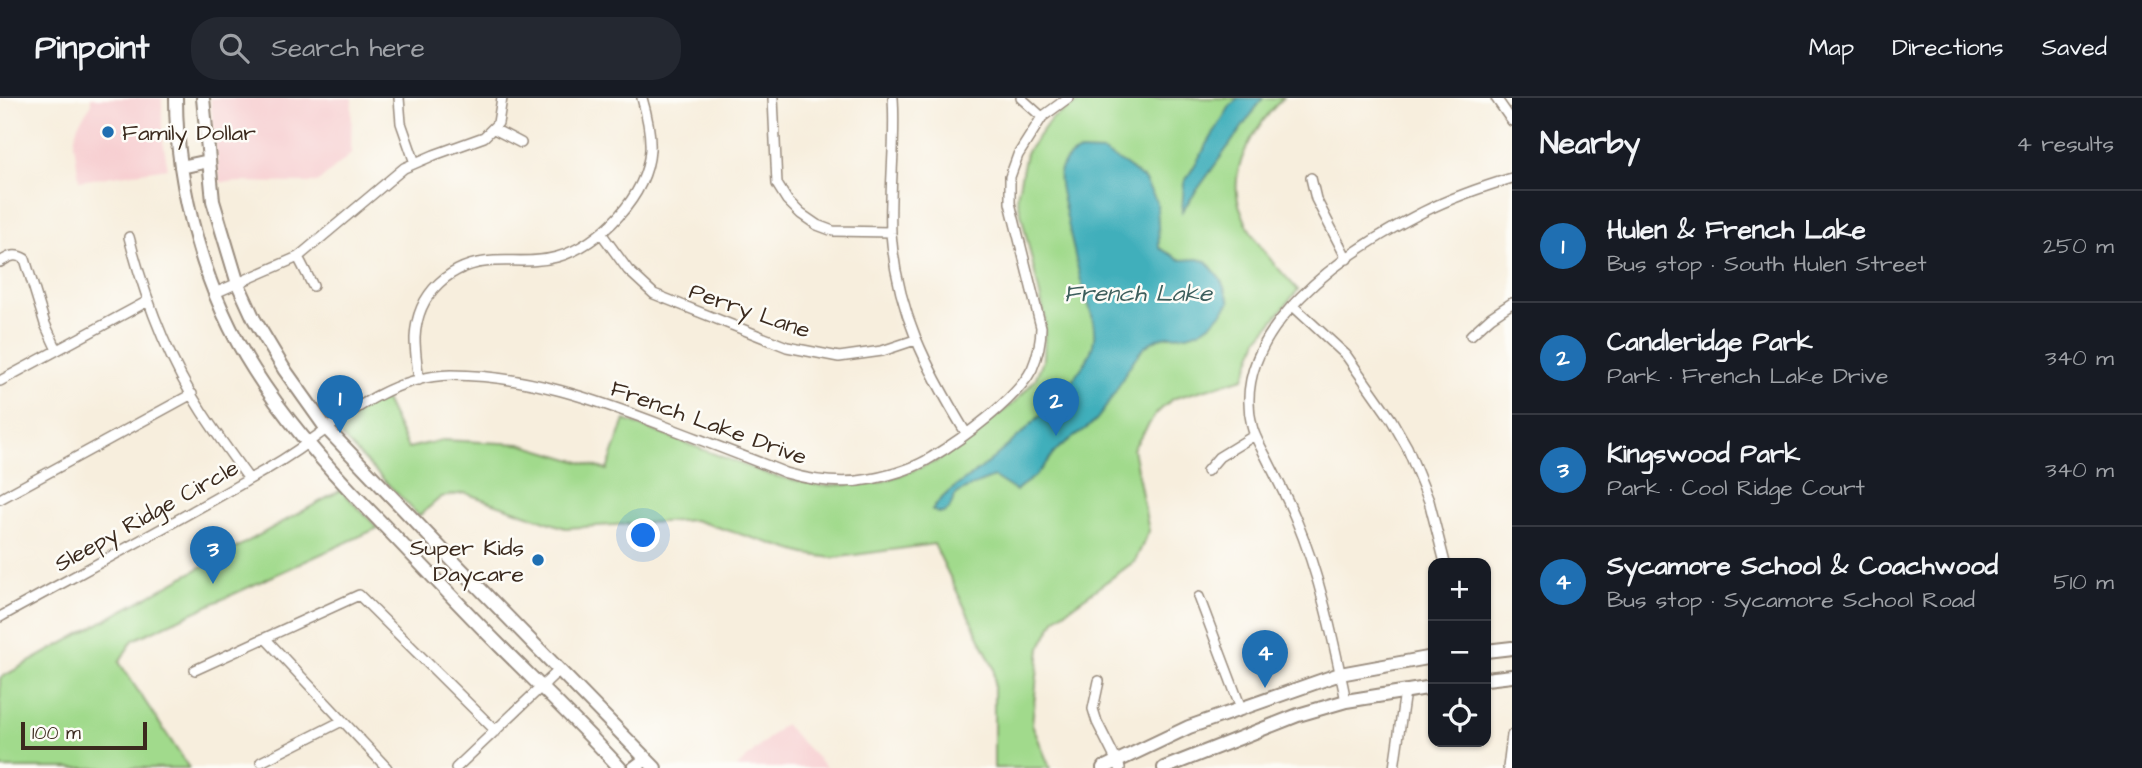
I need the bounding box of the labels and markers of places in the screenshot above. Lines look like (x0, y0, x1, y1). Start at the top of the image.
place label: Family Dollar (122, 117, 256, 150)
marker: Family Dollar (100, 124, 116, 140)
pin: 1 (317, 375, 363, 433)
pin: 2 (1033, 378, 1079, 436)
pin: 3 (190, 526, 236, 584)
place label: Super Kids Daycare (410, 532, 524, 591)
marker: Super Kids Daycare (530, 552, 546, 568)
pin: 4 (1242, 630, 1288, 688)

